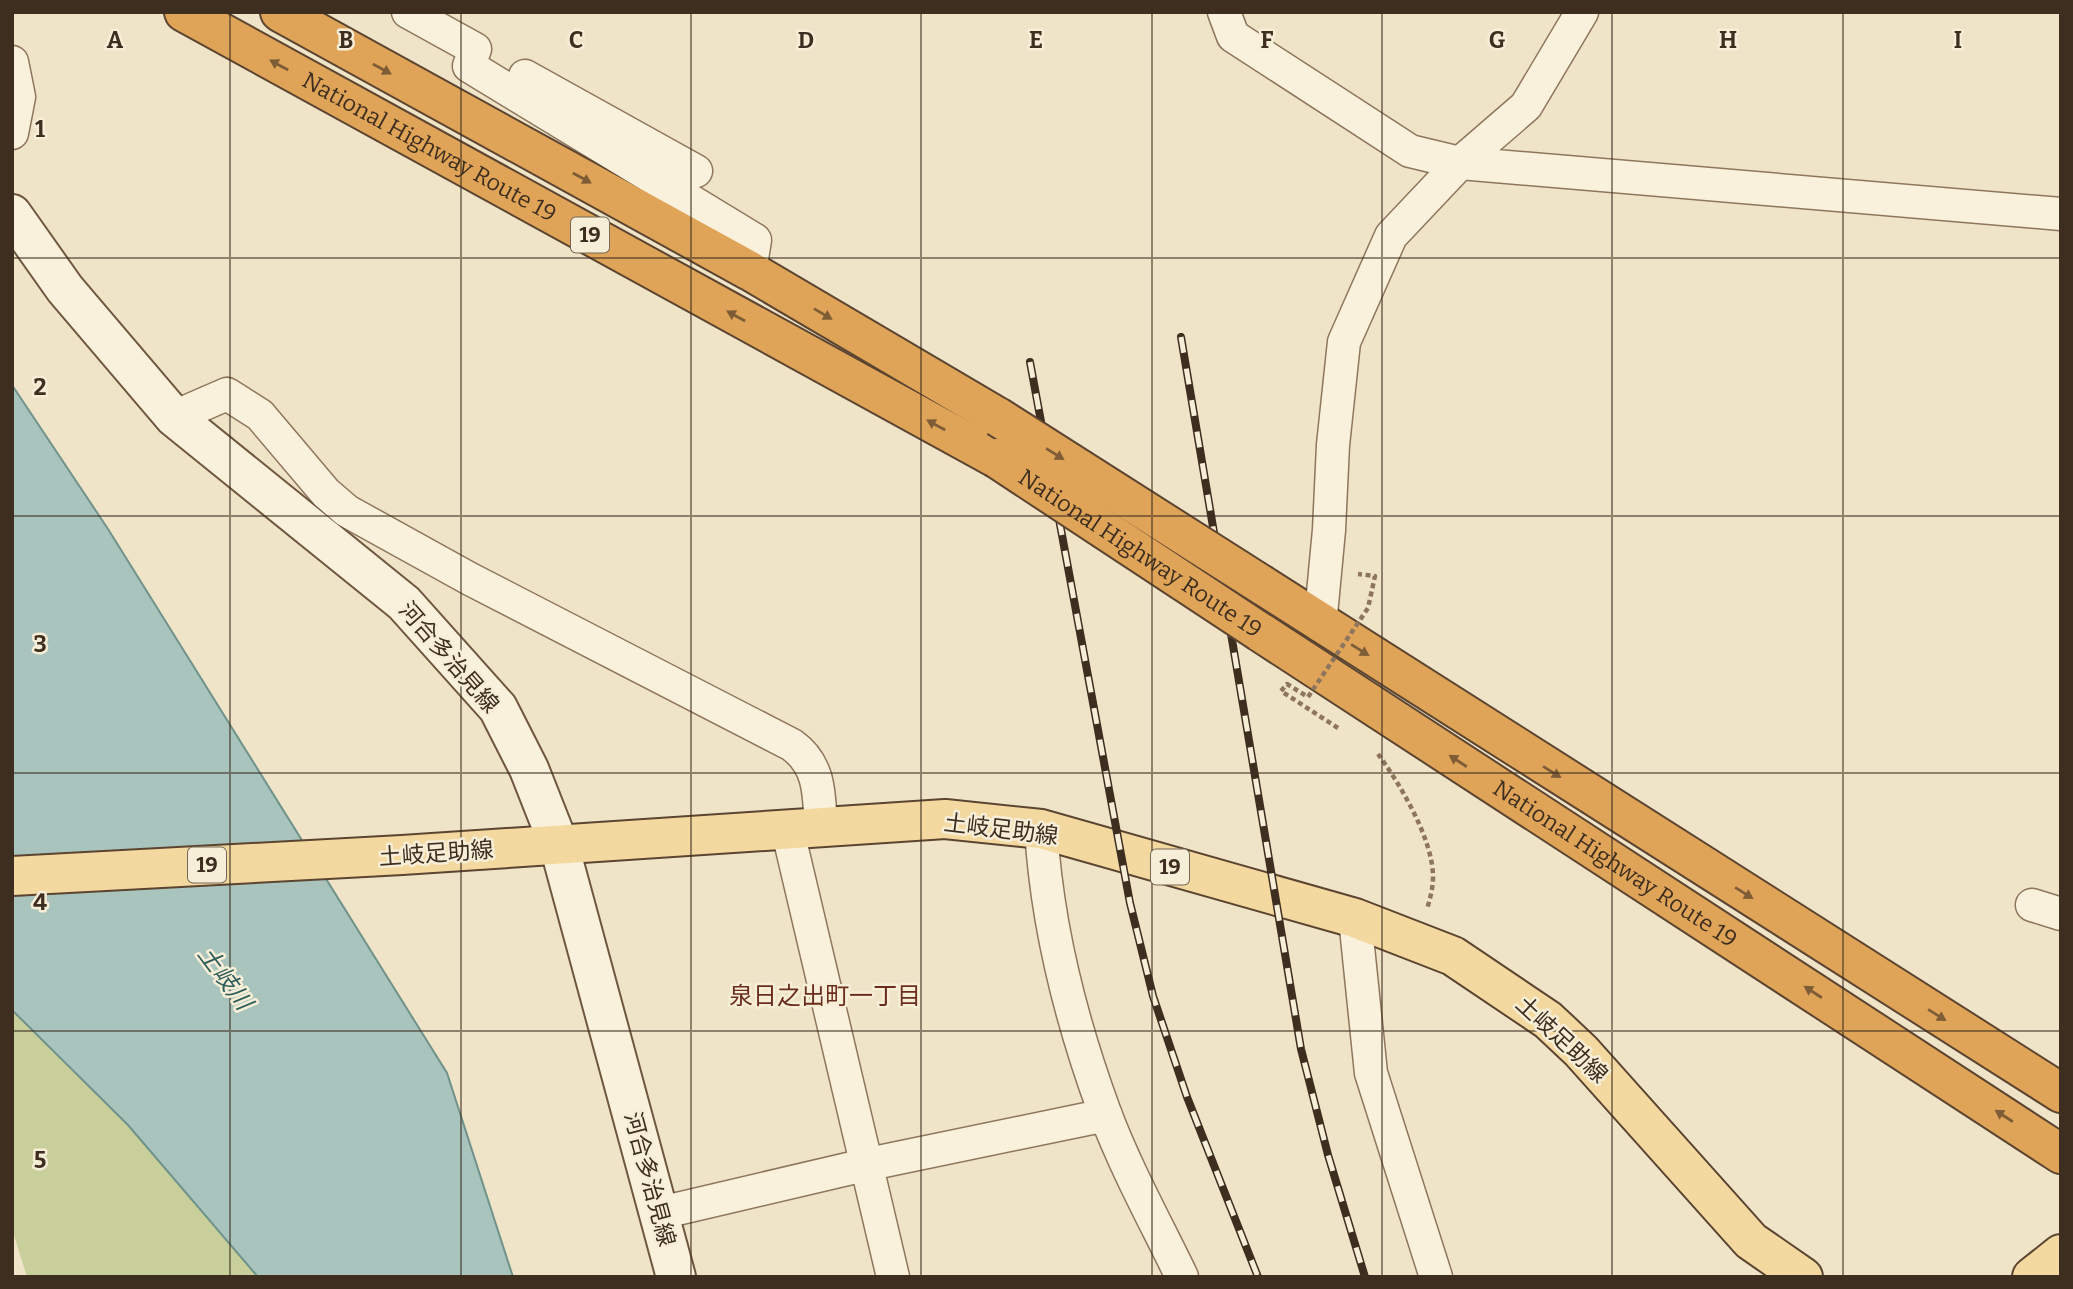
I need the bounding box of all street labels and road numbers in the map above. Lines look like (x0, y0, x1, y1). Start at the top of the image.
street label: National Highway Route 19 (298, 66, 561, 228)
road number: 19 (571, 218, 609, 252)
street label: National Highway Route 19 (1014, 463, 1267, 643)
street label: 河合多治見線 (393, 596, 505, 718)
street label: National Highway Route 19 (1488, 774, 1742, 953)
street label: 土岐足助線 (942, 808, 1060, 850)
street label: 土岐足助線 (378, 835, 494, 871)
road number: 19 (188, 848, 226, 882)
road number: 19 (1151, 850, 1189, 884)
street label: 土岐足助線 (1510, 990, 1614, 1088)
street label: 河合多治見線 (619, 1109, 681, 1249)

